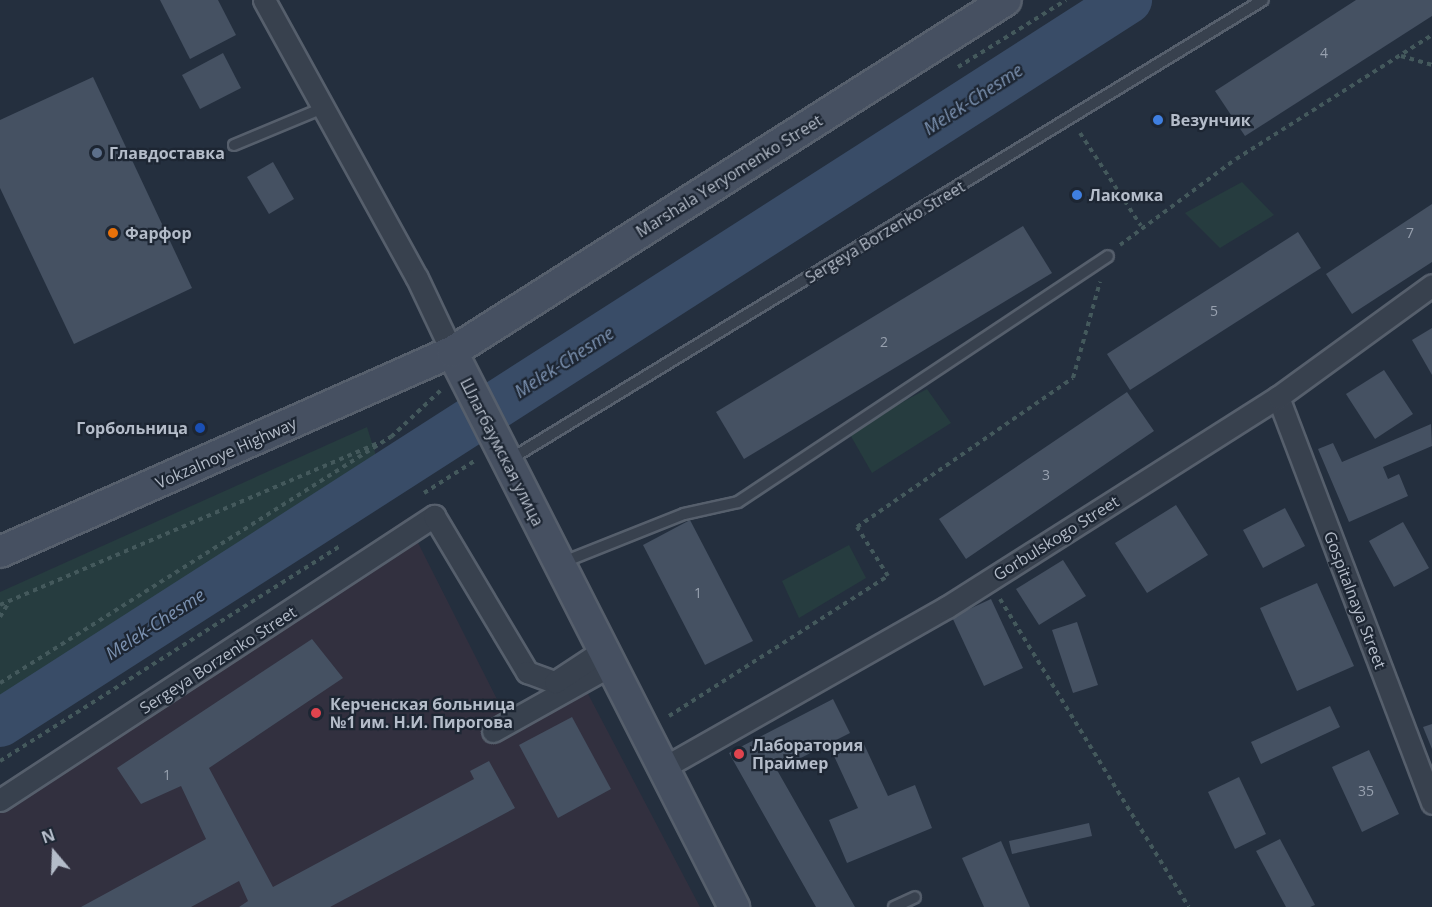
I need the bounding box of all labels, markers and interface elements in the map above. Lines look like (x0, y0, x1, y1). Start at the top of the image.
house number: 4 (1320, 45, 1328, 61)
water label: Melek-Chesme (919, 59, 1027, 139)
place label: Везунчик (1170, 110, 1251, 130)
street label: Marshala Yeryomenko Street (632, 111, 826, 241)
marker: Везунчик (1151, 113, 1165, 127)
place label: Главдоставка (109, 143, 225, 163)
marker: Главдоставка (90, 146, 104, 160)
street label: Sergeya Borzenko Street (802, 177, 968, 287)
place label: Лакомка (1089, 185, 1163, 205)
marker: Лакомка (1070, 188, 1084, 202)
place label: Фарфор (125, 223, 192, 243)
house number: 7 (1406, 225, 1414, 241)
marker: Фарфор (106, 226, 120, 240)
house number: 5 (1210, 303, 1218, 319)
water label: Melek-Chesme (510, 322, 618, 402)
house number: 2 (880, 334, 888, 350)
street label: Шлагбаумская улица (456, 375, 548, 529)
street label: Vokzalnoye Highway (153, 413, 299, 493)
place label: Горбольница (76, 418, 188, 438)
marker: Горбольница (193, 421, 207, 435)
house number: 3 (1042, 467, 1050, 483)
street label: Gorbulskogo Street (990, 492, 1122, 584)
street label: Gospitalnaya Street (1320, 529, 1390, 671)
water label: Melek-Chesme (101, 584, 209, 664)
house number: 1 (694, 585, 702, 601)
street label: Sergeya Borzenko Street (136, 602, 300, 718)
place label: Керченская больница №1 им. Н.И. Пирогова (330, 694, 515, 732)
marker: Керченская больница №1 им. Н.И. Пирогова (307, 704, 325, 722)
place label: Лаборатория Праймер (752, 735, 863, 773)
marker: Лаборатория Праймер (730, 745, 748, 763)
house number: 1 (163, 767, 171, 783)
house number: 35 (1358, 783, 1374, 799)
north arrow (24, 823, 84, 883)
text: N (38, 823, 58, 849)

